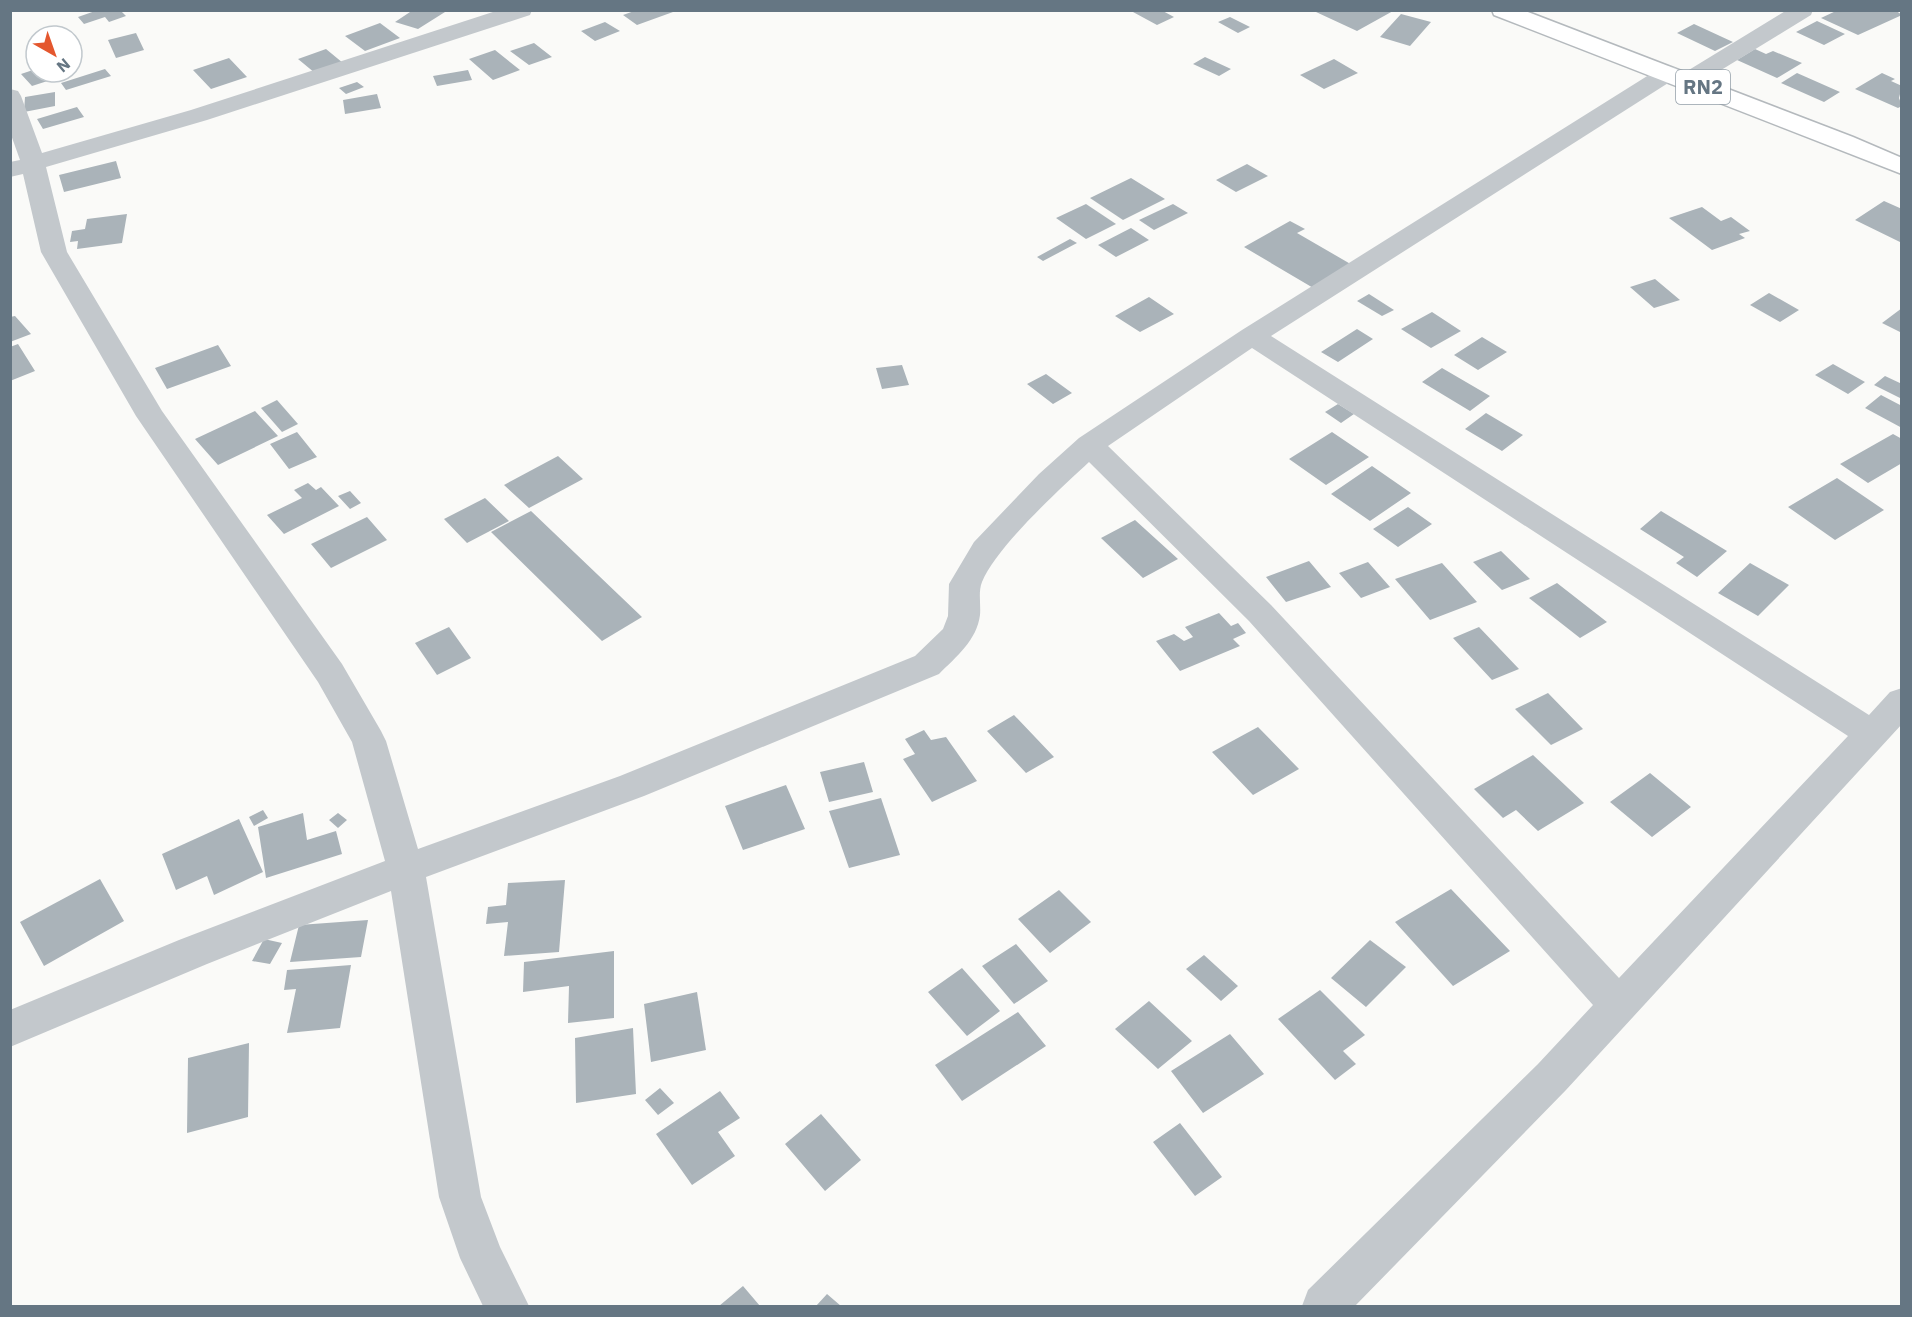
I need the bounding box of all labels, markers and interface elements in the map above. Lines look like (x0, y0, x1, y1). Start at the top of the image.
north arrow (24, 24, 84, 84)
text: N (53, 54, 75, 77)
road number: RN2 (1676, 70, 1730, 104)

